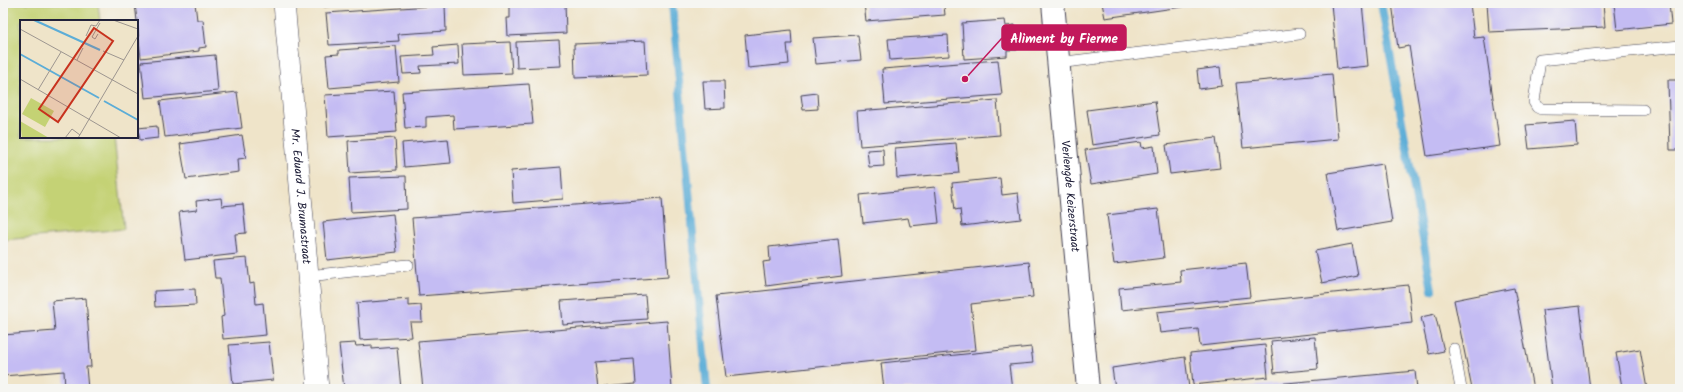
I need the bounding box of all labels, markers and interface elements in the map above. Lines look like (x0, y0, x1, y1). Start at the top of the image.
inset map (20, 20, 138, 138)
callout: Aliment by Fierme (1002, 25, 1126, 50)
text: Aliment by Fierme (1010, 29, 1118, 50)
street label: Mr. Eduard J. Brumastraat (285, 128, 316, 265)
street label: Verlengde Keizerstraat (1055, 140, 1085, 253)

